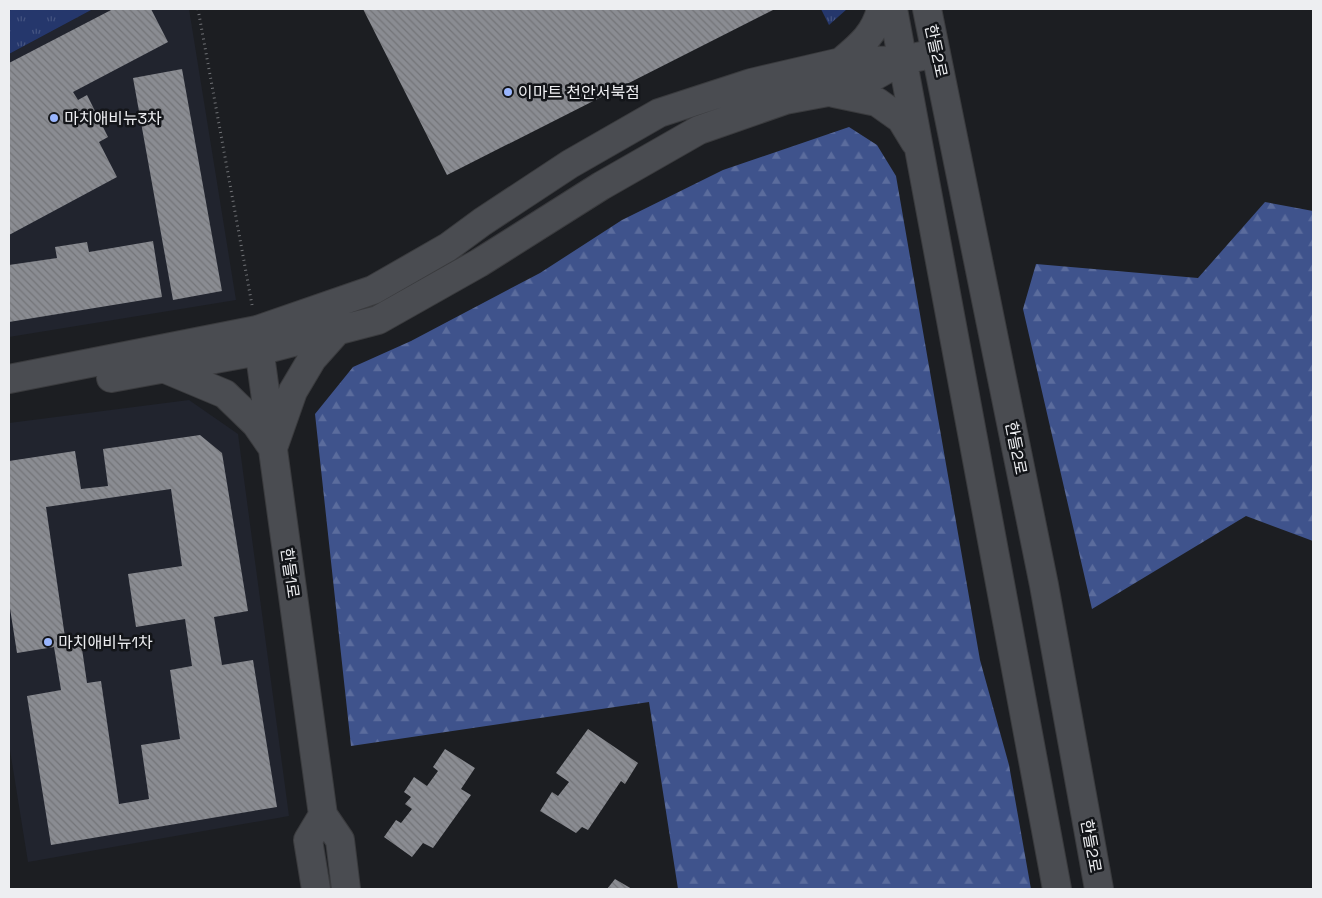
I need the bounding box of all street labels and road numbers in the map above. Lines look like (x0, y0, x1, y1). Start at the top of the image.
street label: 한들2로 (920, 22, 952, 80)
street label: 한들2로 (1001, 420, 1031, 477)
street label: 한들1로 (276, 546, 304, 600)
street label: 한들2로 (1076, 818, 1106, 875)

